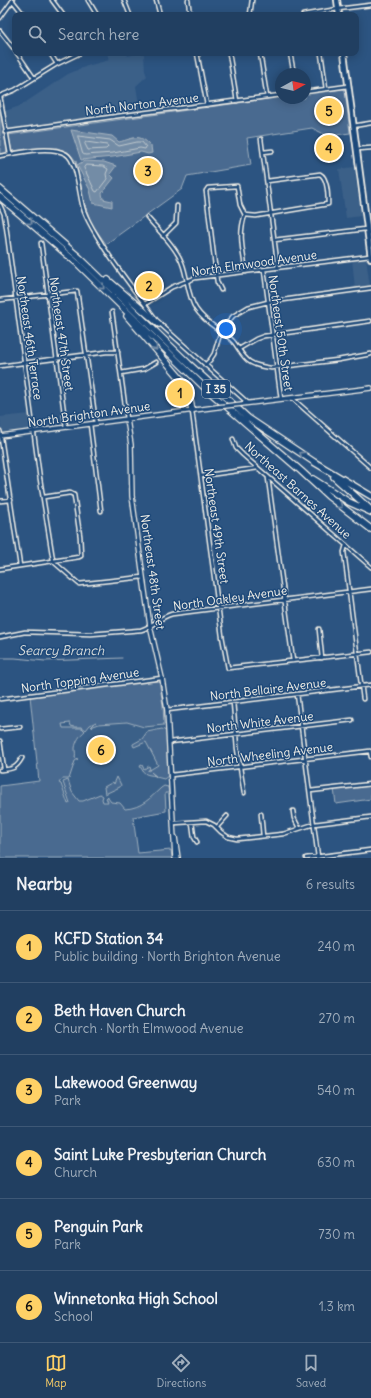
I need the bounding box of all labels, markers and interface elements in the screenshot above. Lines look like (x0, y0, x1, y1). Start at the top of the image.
search box (12, 12, 359, 56)
icon: search (26, 23, 48, 45)
text: Search here (58, 25, 139, 44)
north arrow (275, 68, 311, 104)
street label: North Norton Avenue (84, 90, 200, 118)
pin: 5 (316, 96, 342, 126)
pin: 4 (316, 133, 342, 163)
pin: 3 (135, 156, 161, 186)
one-way arrow (25, 218, 32, 225)
street label: North Elmwood Avenue (190, 247, 318, 279)
pin: 2 (136, 271, 162, 301)
street label: Northeast 50th Street (265, 274, 297, 392)
street label: Northeast 46th Terrace (14, 275, 46, 401)
street label: Northeast 47th Street (47, 276, 77, 392)
one-way arrow (97, 282, 105, 290)
your location (216, 319, 236, 339)
one-way arrow (150, 344, 157, 351)
pin: 1 (167, 378, 193, 408)
road number: I 35 (202, 380, 230, 398)
street label: North Brighton Avenue (27, 398, 151, 430)
street label: Northeast Barnes Avenue (242, 438, 354, 542)
one-way arrow (299, 451, 306, 459)
street label: Northeast 49th Street (201, 467, 233, 585)
one-way arrow (335, 501, 342, 508)
street label: Northeast 48th Street (137, 513, 169, 631)
street label: North Oakley Avenue (172, 583, 288, 613)
water label: Searcy Branch (18, 642, 105, 659)
street label: North Topping Avenue (20, 664, 140, 696)
street label: North Bellaire Avenue (209, 674, 327, 704)
street label: North White Avenue (206, 708, 314, 736)
pin: 6 (88, 735, 114, 765)
street label: North Wheeling Avenue (206, 739, 334, 769)
text: Nearby (16, 873, 72, 895)
text: 6 results (306, 876, 355, 893)
text: KCFD Station 34 (54, 929, 163, 948)
text: 1 (26, 938, 32, 955)
text: 240 m (318, 938, 355, 955)
text: Public building · North Brighton Avenue (54, 948, 281, 965)
text: Beth Haven Church (54, 1001, 186, 1020)
text: 2 (25, 1010, 33, 1027)
text: 270 m (318, 1010, 355, 1027)
text: Church · North Elmwood Avenue (54, 1020, 243, 1037)
text: Lakewood Greenway (54, 1073, 197, 1092)
text: 3 (25, 1082, 33, 1099)
text: 540 m (317, 1082, 355, 1099)
text: Park (54, 1092, 81, 1109)
text: Saint Luke Presbyterian Church (54, 1145, 267, 1164)
text: 4 (25, 1154, 33, 1171)
text: 630 m (317, 1154, 355, 1171)
text: Church (54, 1164, 97, 1181)
text: Penguin Park (54, 1217, 143, 1236)
text: 5 (25, 1226, 33, 1243)
text: 730 m (318, 1226, 355, 1243)
text: Park (54, 1236, 81, 1253)
text: Winnetonka High School (54, 1289, 218, 1308)
text: 6 (25, 1298, 33, 1315)
text: 1.3 km (319, 1298, 355, 1315)
text: School (54, 1308, 93, 1325)
tab: Map (45, 1352, 67, 1390)
tab: Directions (157, 1352, 206, 1390)
tab: Saved (296, 1352, 326, 1390)

